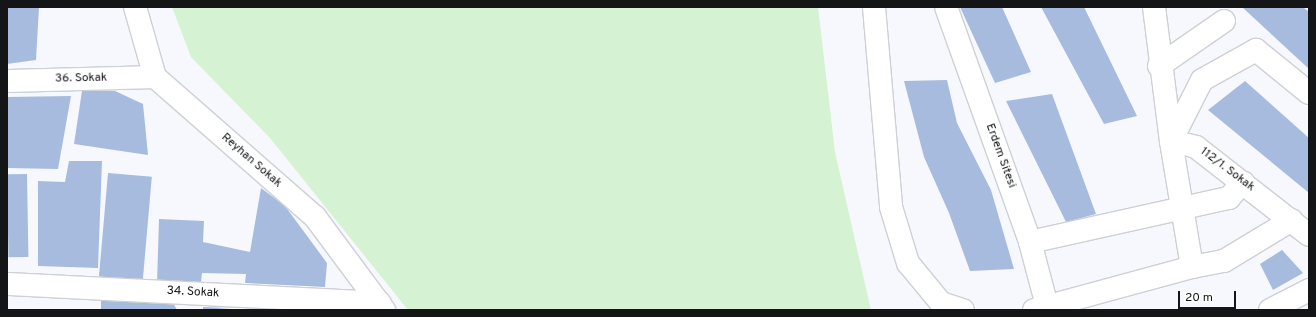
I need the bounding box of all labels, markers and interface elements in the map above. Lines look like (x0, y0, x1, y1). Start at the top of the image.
street label: 36. Sokak (55, 71, 107, 87)
street label: Erdem Sitesi (982, 122, 1018, 190)
street label: Reyhan Sokak (218, 131, 284, 191)
street label: 112/1. Sokak (1197, 145, 1257, 195)
scale bar (1180, 283, 1238, 309)
street label: 34. Sokak (166, 284, 220, 302)
text: 20 m (1185, 290, 1213, 306)

